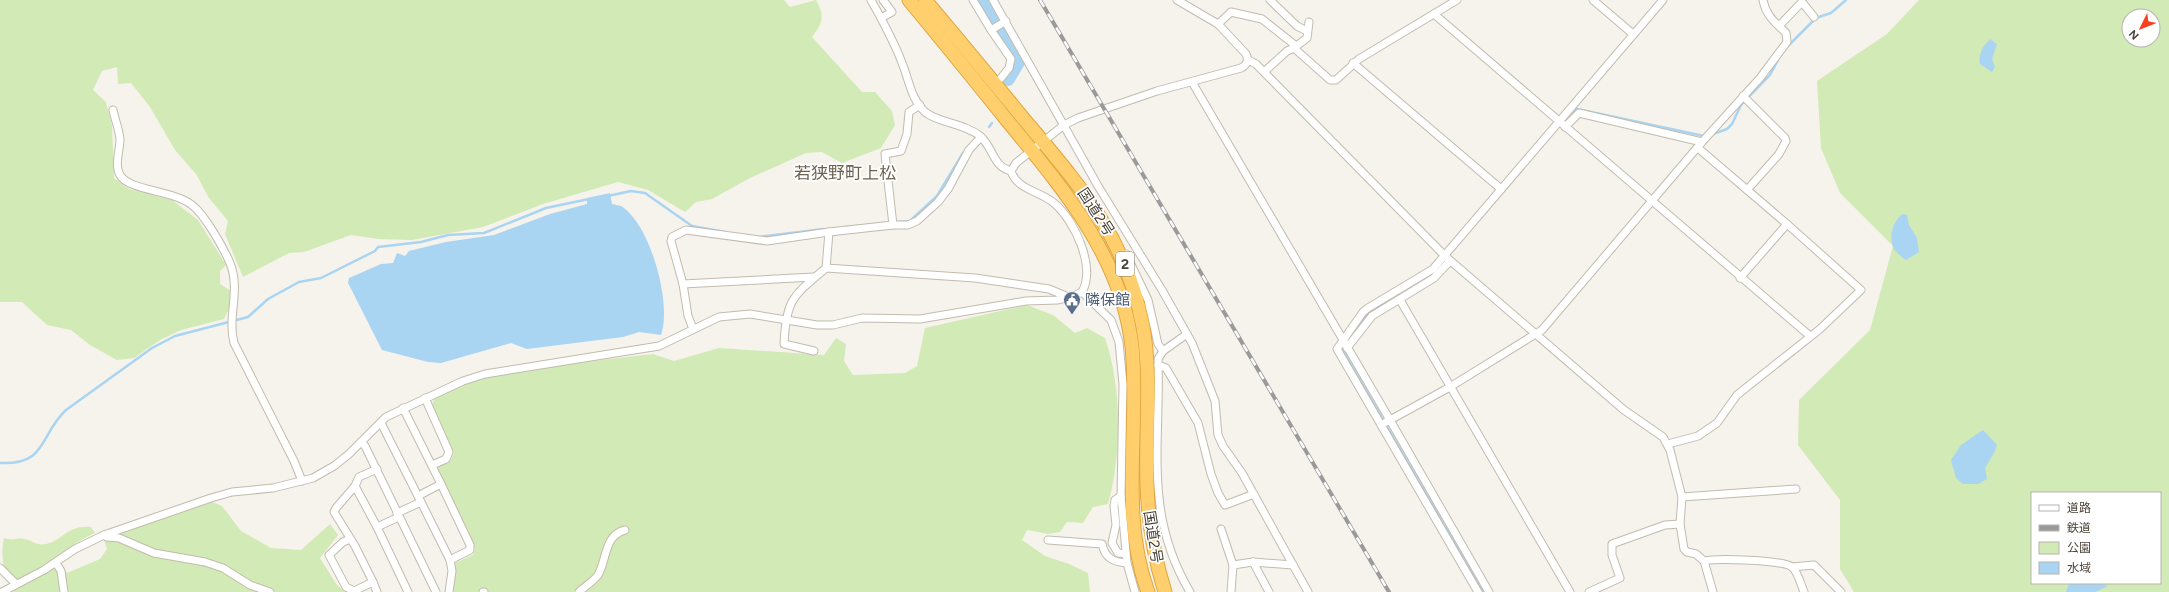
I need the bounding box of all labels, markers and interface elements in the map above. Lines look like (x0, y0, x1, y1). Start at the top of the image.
north arrow (2121, 8, 2161, 48)
text: N (2126, 27, 2142, 42)
district label: 若狭野町上松 (794, 163, 896, 183)
street label: 国道2号 (1074, 185, 1118, 239)
road number: 2 (1116, 252, 1134, 276)
public building icon: 隣保館 (1062, 290, 1082, 315)
place label: 隣保館 (1085, 291, 1130, 309)
legend (2031, 492, 2161, 584)
text: 道路 (2067, 501, 2091, 515)
street label: 国道2号 (1140, 509, 1166, 565)
text: 鉄道 (2067, 521, 2091, 535)
text: 公園 (2067, 541, 2091, 555)
text: 水域 (2067, 561, 2091, 575)

